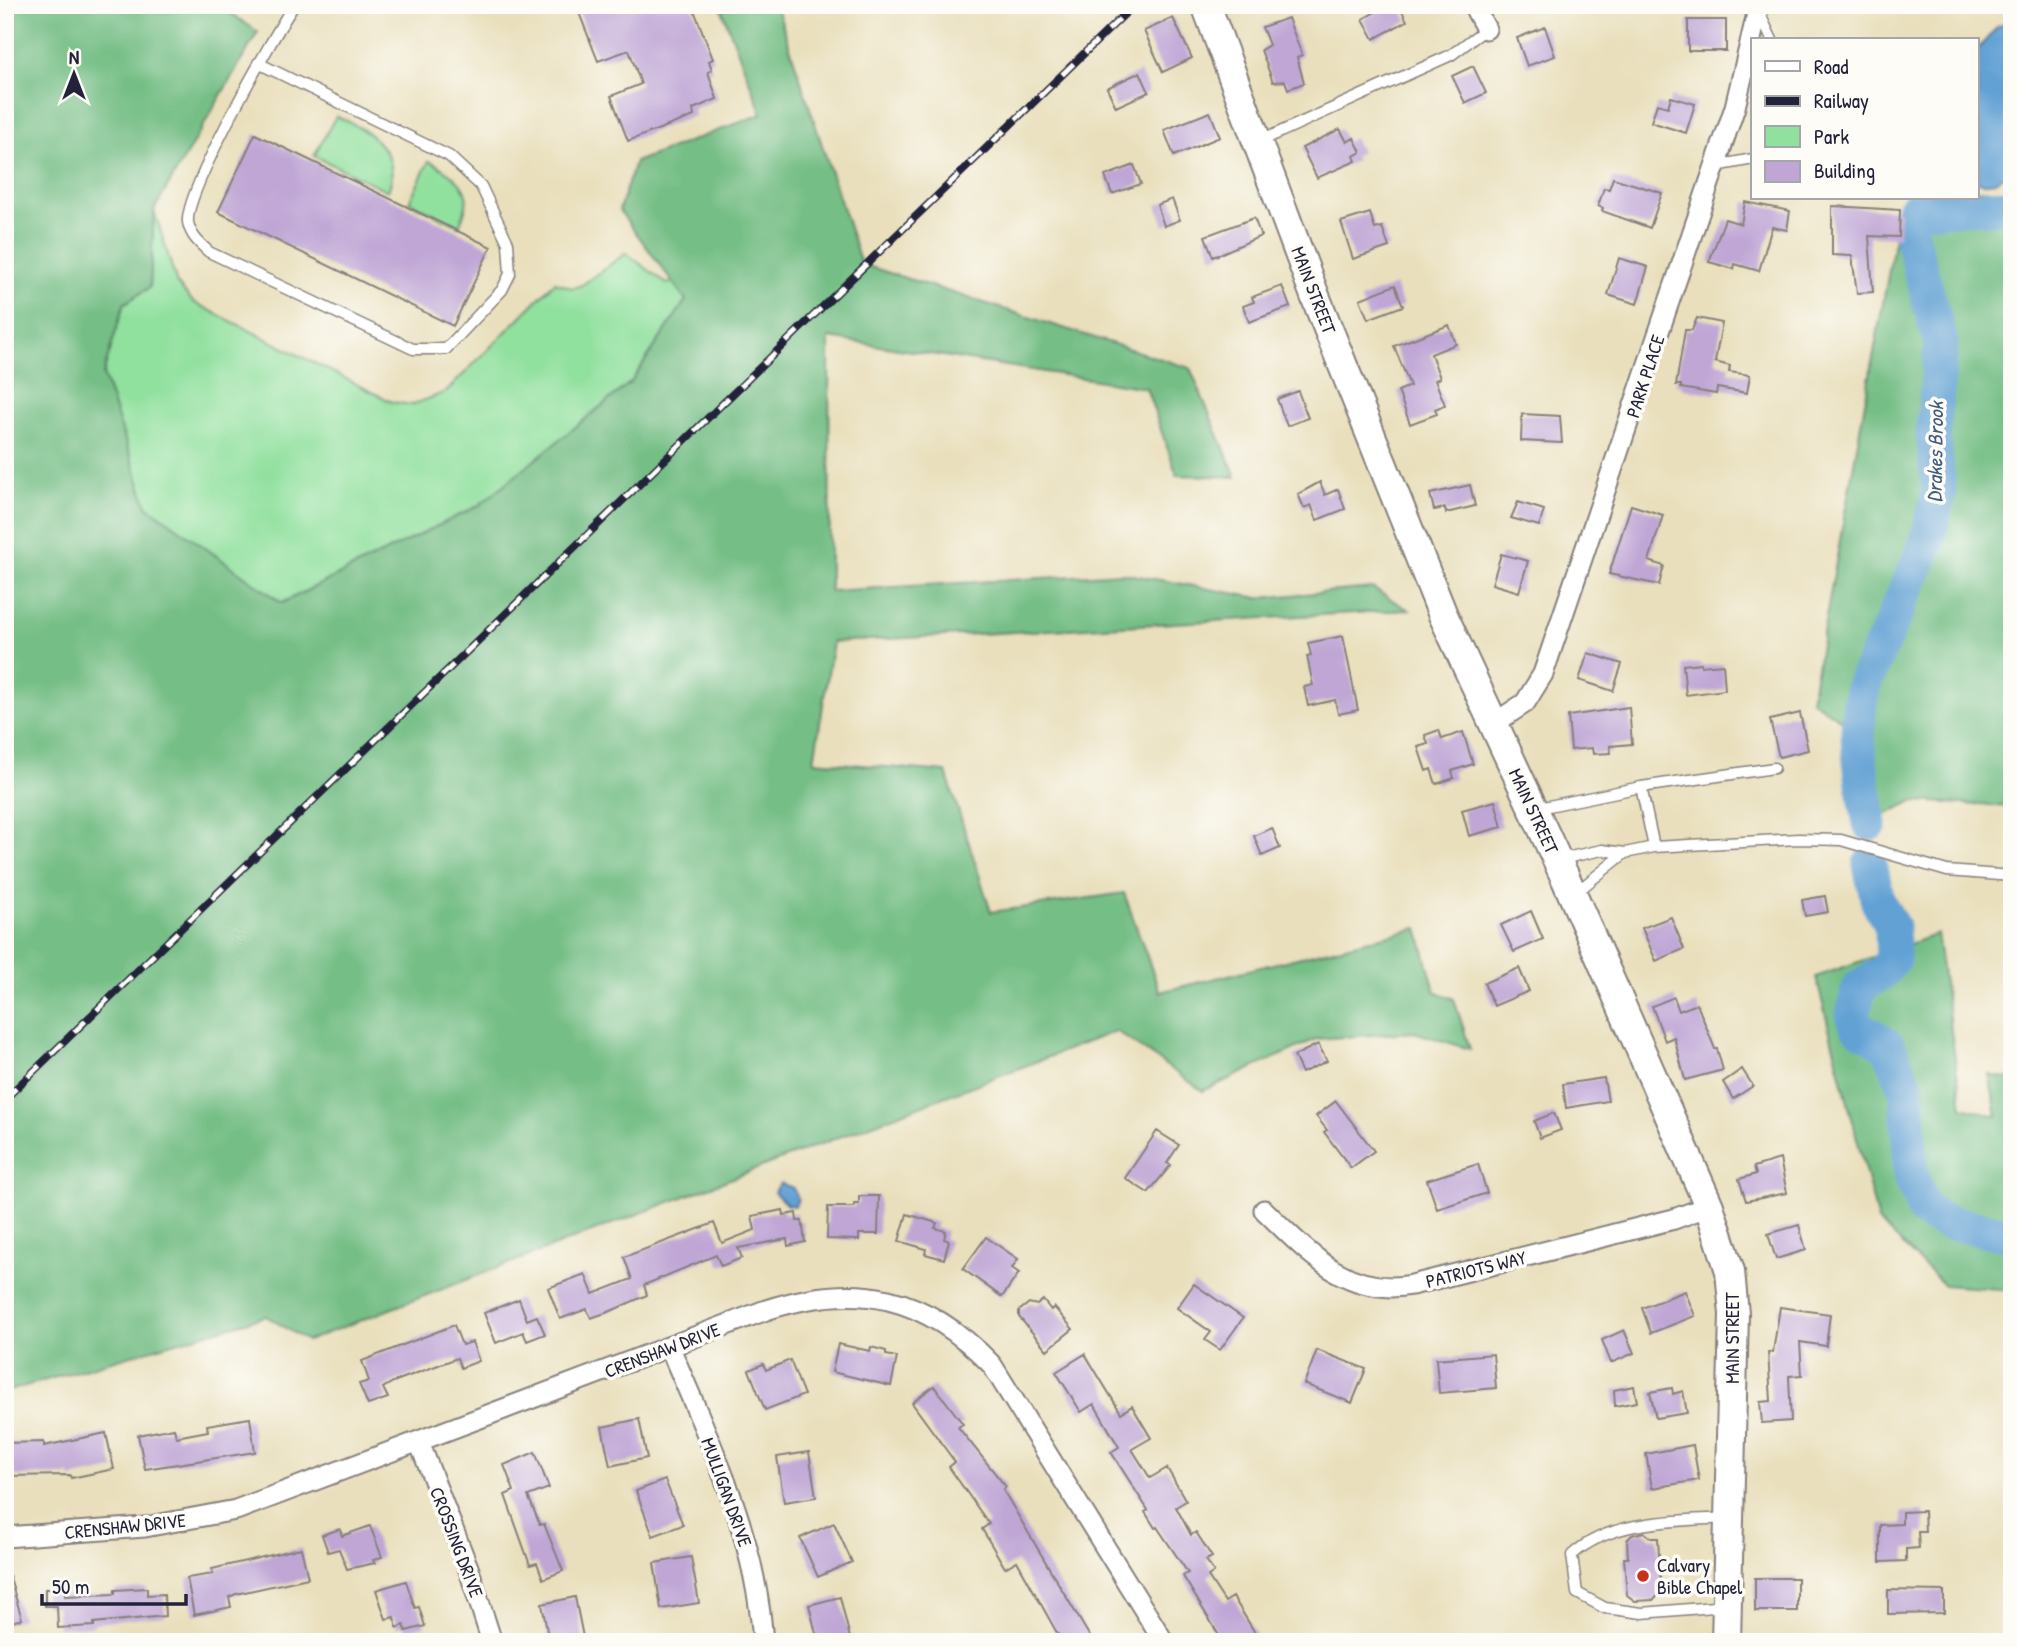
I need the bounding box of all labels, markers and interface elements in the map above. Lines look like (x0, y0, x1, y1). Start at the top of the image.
north arrow (38, 38, 108, 108)
legend (1751, 38, 1979, 200)
text: N (69, 44, 79, 70)
text: Road (1814, 52, 1848, 81)
text: Railway (1814, 86, 1869, 115)
text: Park (1814, 122, 1849, 151)
text: Building (1814, 156, 1875, 185)
street label: MAIN STREET (1285, 243, 1343, 338)
street label: PARK PLACE (1619, 331, 1671, 421)
water label: Drakes Brook (1920, 399, 1950, 503)
street label: MAIN STREET (1503, 764, 1566, 859)
street label: PATRIOTS WAY (1423, 1244, 1529, 1294)
street label: MAIN STREET (1719, 1291, 1745, 1384)
street label: CRENSHAW DRIVE (601, 1316, 724, 1384)
street label: MULLIGAN DRIVE (695, 1434, 759, 1551)
street label: CROSSING DRIVE (424, 1483, 490, 1602)
street label: CRENSHAW DRIVE (63, 1507, 187, 1545)
place label: Calvary Bible Chapel (1657, 1552, 1743, 1600)
scale bar (42, 1563, 186, 1607)
marker: Calvary Bible Chapel (1635, 1568, 1651, 1584)
text: 50 m (52, 1572, 89, 1601)

